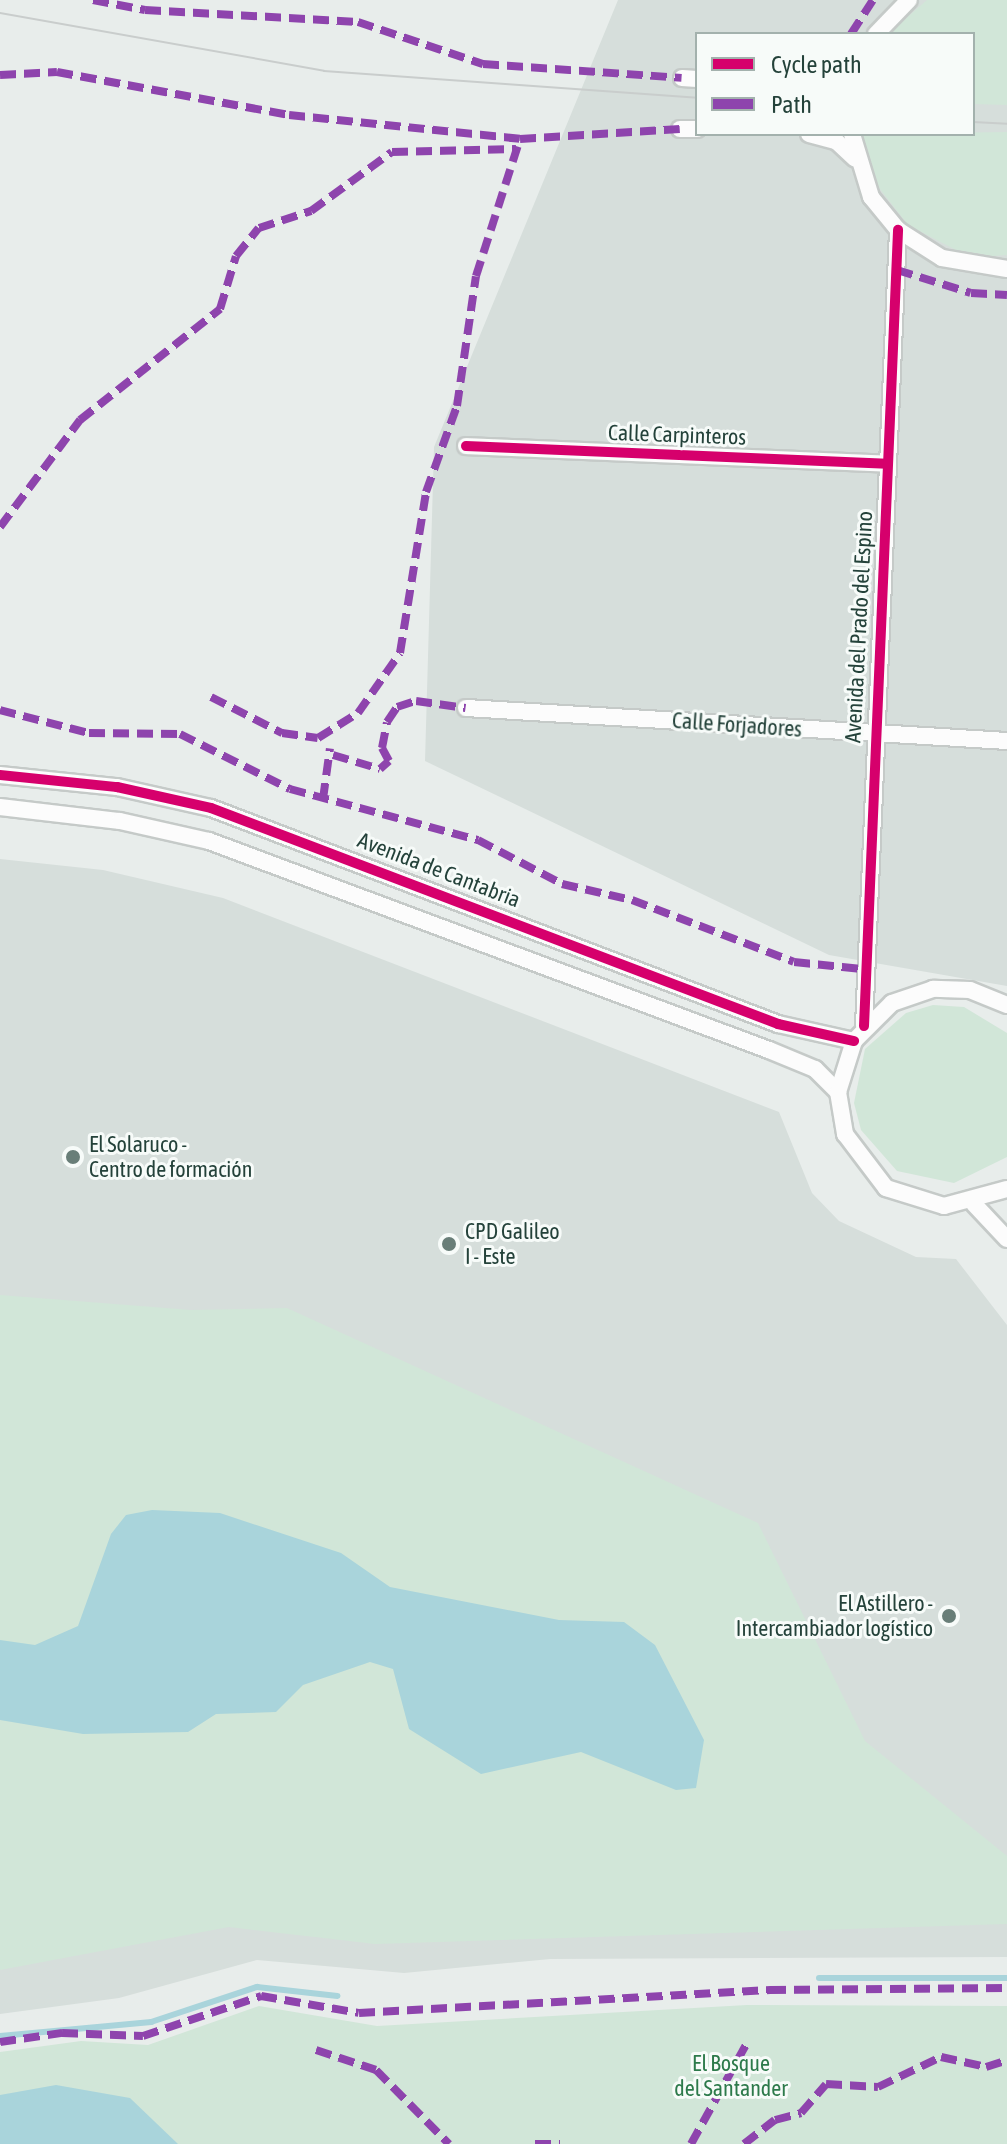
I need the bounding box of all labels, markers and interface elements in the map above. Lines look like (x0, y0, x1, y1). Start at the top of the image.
legend (695, 32, 975, 136)
text: Cycle path (771, 51, 862, 78)
text: Path (771, 91, 812, 118)
street label: Calle Carpinteros (608, 419, 746, 451)
street label: Avenida del Prado del Espino (840, 510, 878, 744)
street label: Calle Forjadores (671, 707, 803, 743)
street label: Avenida de Cantabria (354, 827, 524, 913)
place label: El Solaruco - Centro de formación (89, 1131, 252, 1182)
marker: El Solaruco - Centro de formación (64, 1148, 82, 1166)
place label: CPD Galileo I - Este (465, 1218, 560, 1270)
marker: CPD Galileo I - Este (440, 1235, 458, 1253)
place label: El Astillero - Intercambiador logístico (736, 1590, 933, 1642)
marker: El Astillero - Intercambiador logístico (940, 1607, 958, 1625)
park label: El Bosque del Santander (674, 2050, 788, 2102)

